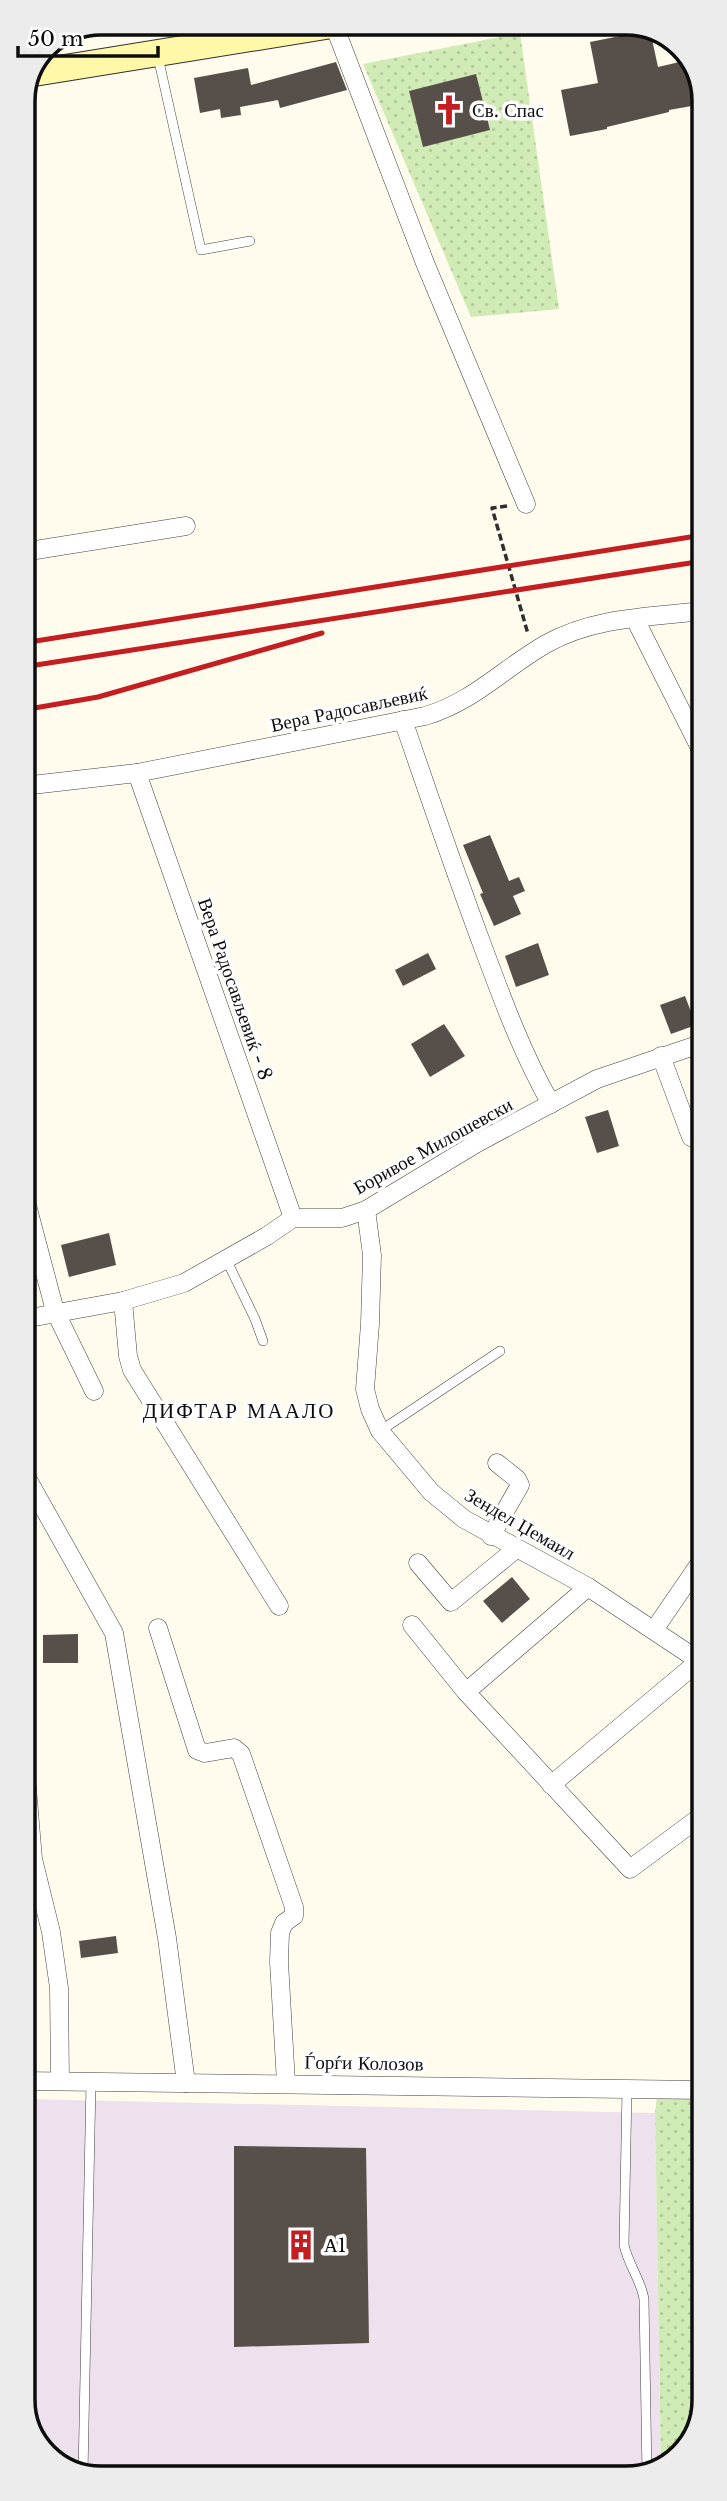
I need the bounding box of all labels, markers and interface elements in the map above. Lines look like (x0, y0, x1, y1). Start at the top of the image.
scale bar (18, 14, 158, 58)
text: 50 m (28, 26, 84, 52)
church icon: Св. Спас (432, 93, 466, 127)
place label: Св. Спас (472, 99, 544, 122)
street label: Вера Радосављевиќ (268, 681, 430, 737)
street label: Вера Радосављевиќ - 8 (193, 895, 277, 1083)
street label: Боривое Милошевски (349, 1093, 517, 1199)
district label: ДИФТАР МААЛО (143, 1398, 335, 1424)
street label: Зендел Џемаил (461, 1483, 580, 1565)
street label: Ѓорѓи Колозов (304, 2050, 424, 2076)
building icon: А1 (284, 2228, 318, 2262)
place label: А1 (324, 2234, 346, 2257)

